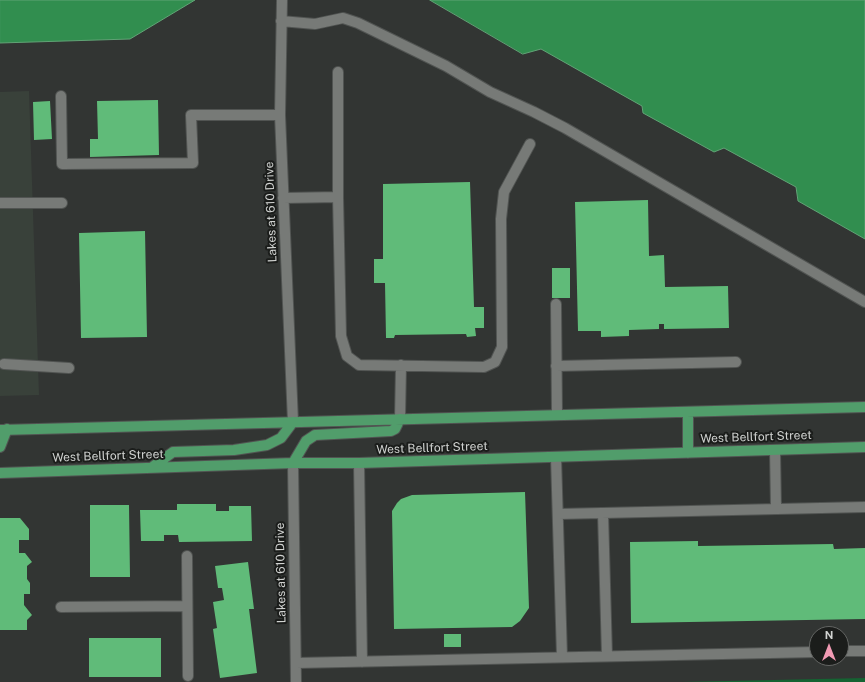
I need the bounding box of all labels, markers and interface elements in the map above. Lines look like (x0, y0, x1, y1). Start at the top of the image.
street label: Lakes at 610 Drive (262, 161, 280, 263)
street label: West Bellfort Street (700, 428, 812, 446)
street label: West Bellfort Street (376, 439, 488, 457)
street label: West Bellfort Street (52, 447, 164, 465)
street label: Lakes at 610 Drive (273, 522, 289, 624)
north arrow (809, 626, 849, 666)
text: N (825, 629, 833, 641)

